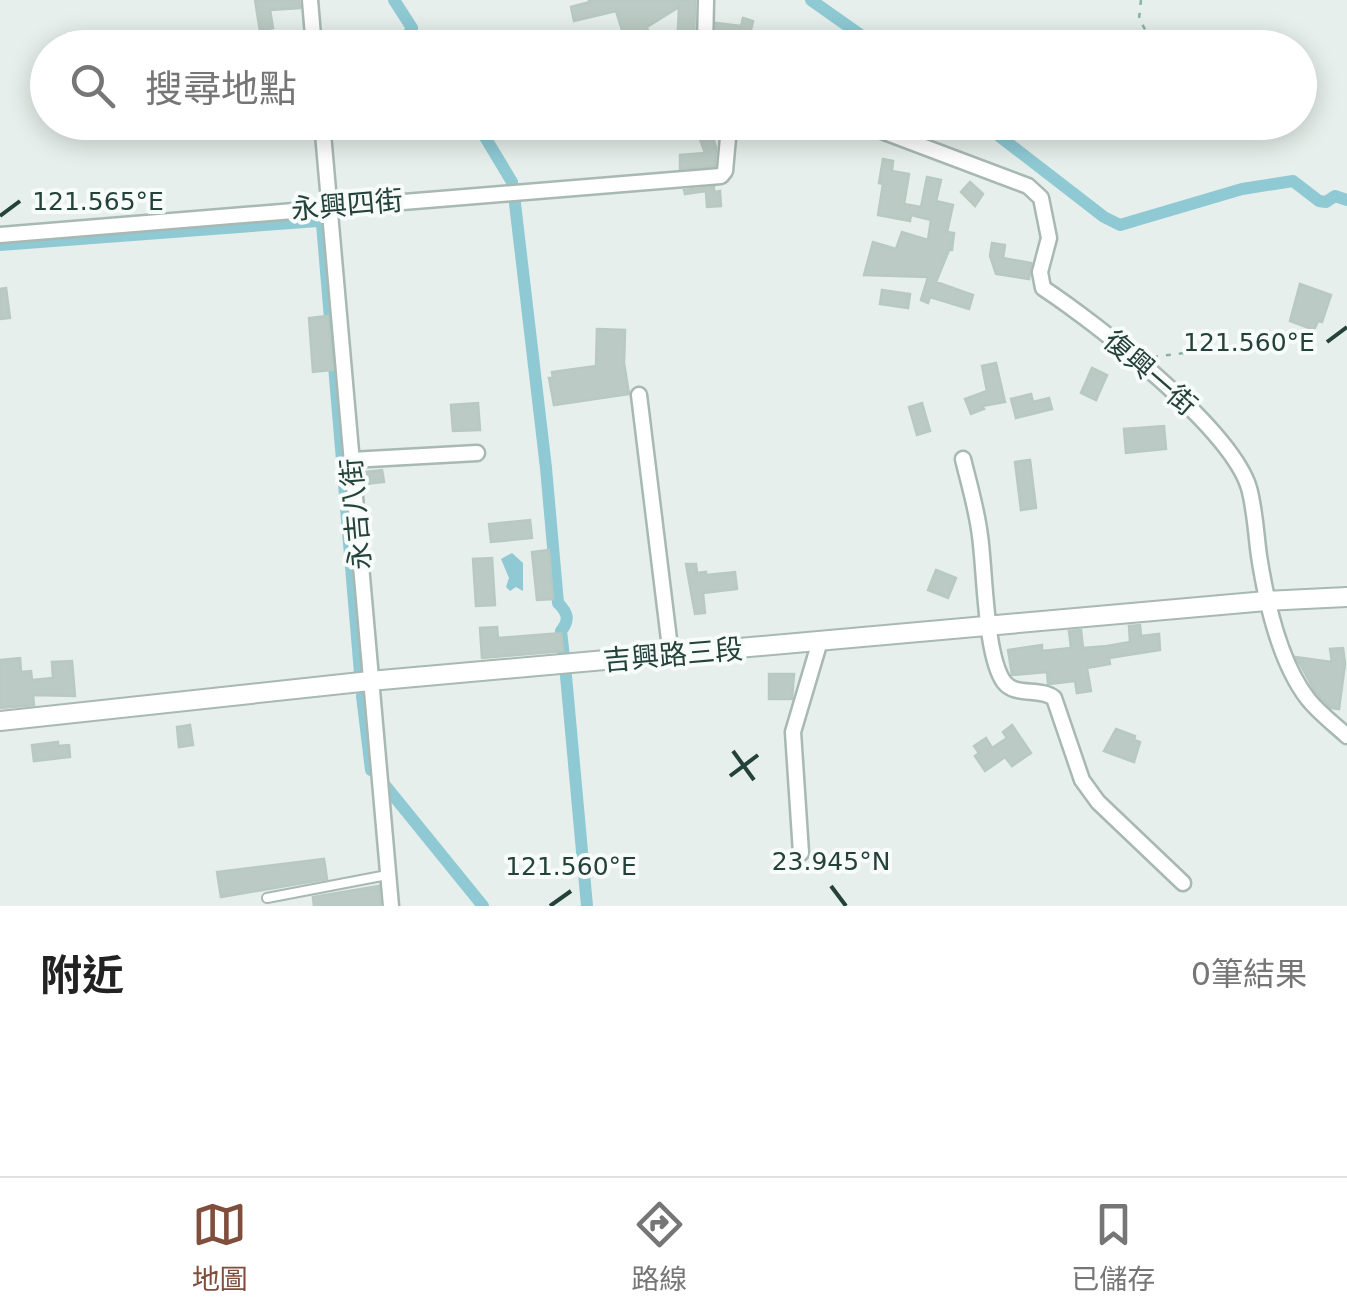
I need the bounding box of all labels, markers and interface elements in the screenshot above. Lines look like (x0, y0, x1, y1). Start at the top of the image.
search box (30, 30, 1317, 140)
icon: search (65, 58, 120, 113)
text: 搜尋地點 (145, 67, 297, 111)
street label: 永興四街 (290, 184, 404, 226)
text: 121.565°E (32, 187, 164, 216)
street label: 復興一街 (1097, 324, 1203, 422)
text: 121.560°E (1183, 328, 1315, 357)
street label: 永吉八街 (335, 457, 377, 571)
street label: 吉興路三段 (602, 632, 744, 678)
text: 23.945°N (772, 847, 890, 876)
text: 121.560°E (505, 852, 637, 881)
text: 附近 (40, 951, 124, 1000)
text: 0筆結果 (1191, 955, 1307, 993)
tab: 地圖 (192, 1197, 248, 1297)
tab: 路線 (631, 1197, 687, 1297)
tab: 已儲存 (1071, 1197, 1155, 1297)

